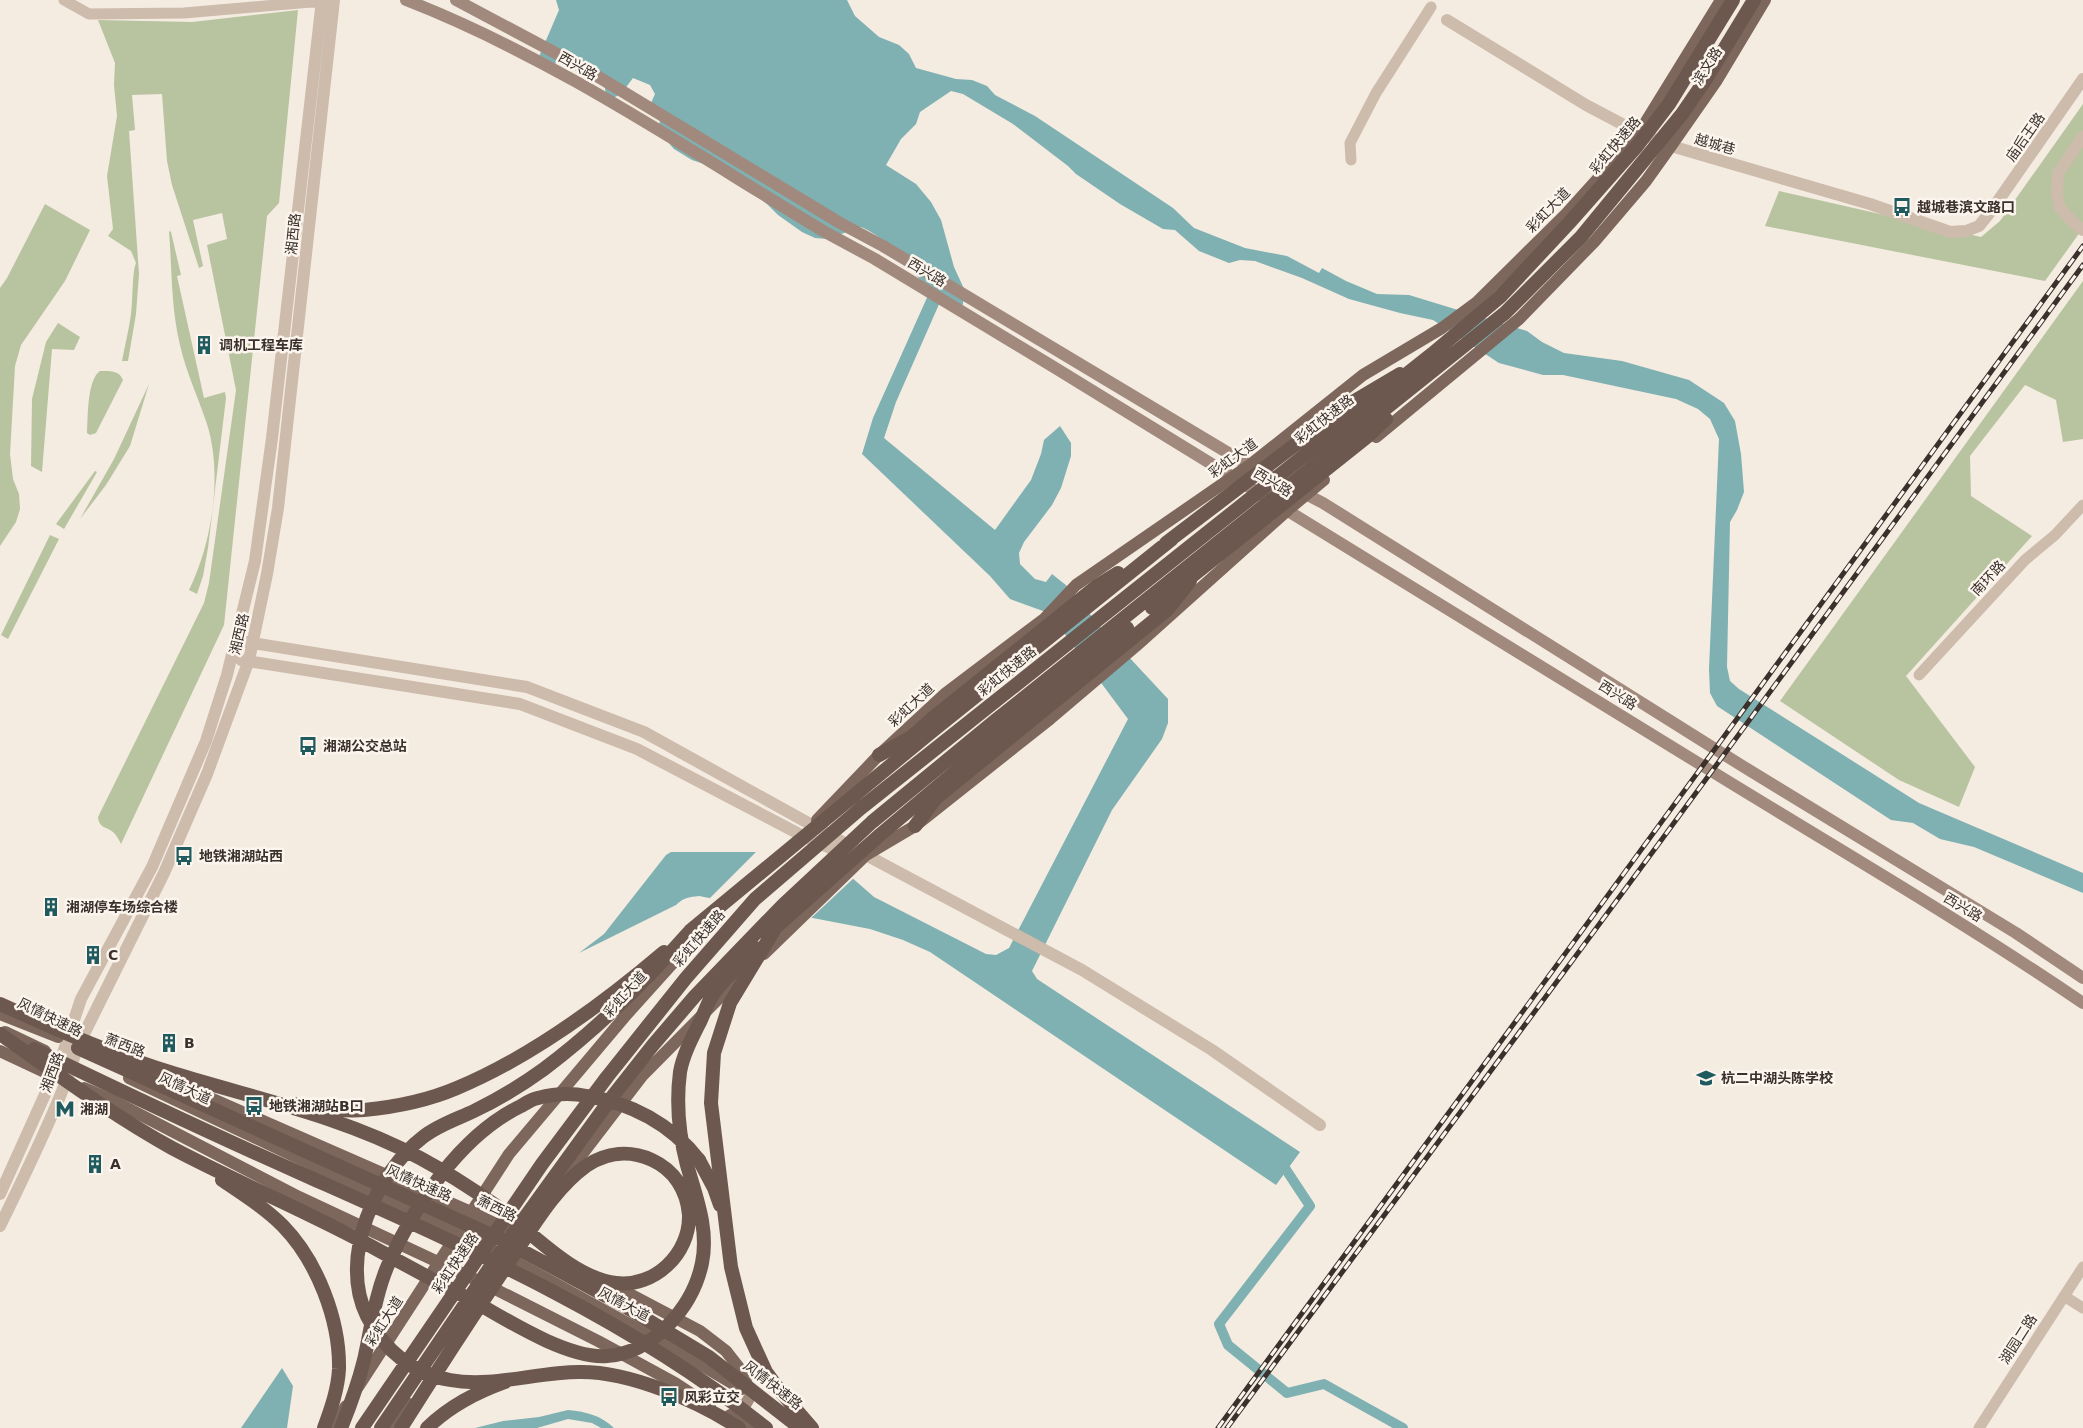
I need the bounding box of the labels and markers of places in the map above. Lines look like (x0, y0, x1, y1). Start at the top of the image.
bus stop icon: 越城巷滨文路口 (1891, 196, 1913, 218)
place label: 越城巷滨文路口 (1917, 199, 2015, 215)
building icon: 调机工程车库 (193, 334, 215, 356)
place label: 调机工程车库 (219, 337, 303, 353)
bus stop icon: 湘湖公交总站 (297, 735, 319, 757)
place label: 湘湖公交总站 (323, 738, 407, 754)
bus stop icon: 地铁湘湖站西 (173, 845, 195, 867)
place label: 地铁湘湖站西 (199, 848, 283, 864)
building icon: 湘湖停车场综合楼 (40, 896, 62, 918)
place label: 湘湖停车场综合楼 (66, 899, 178, 915)
building icon: C (82, 944, 104, 966)
place label: C (108, 947, 118, 963)
building icon: B (158, 1032, 180, 1054)
place label: B (184, 1035, 195, 1051)
school or university icon: 杭二中湖头陈学校 (1695, 1067, 1717, 1089)
place label: 杭二中湖头陈学校 (1721, 1070, 1833, 1086)
bus stop icon: 地铁湘湖站B口 (243, 1095, 265, 1117)
metro station icon: 湘湖 (54, 1098, 76, 1120)
place label: 地铁湘湖站B口 (269, 1098, 364, 1114)
place label: 湘湖 (80, 1101, 108, 1117)
building icon: A (84, 1153, 106, 1175)
place label: A (110, 1156, 121, 1172)
bus stop icon: 风彩立交 (658, 1386, 680, 1408)
place label: 风彩立交 (684, 1389, 740, 1405)

